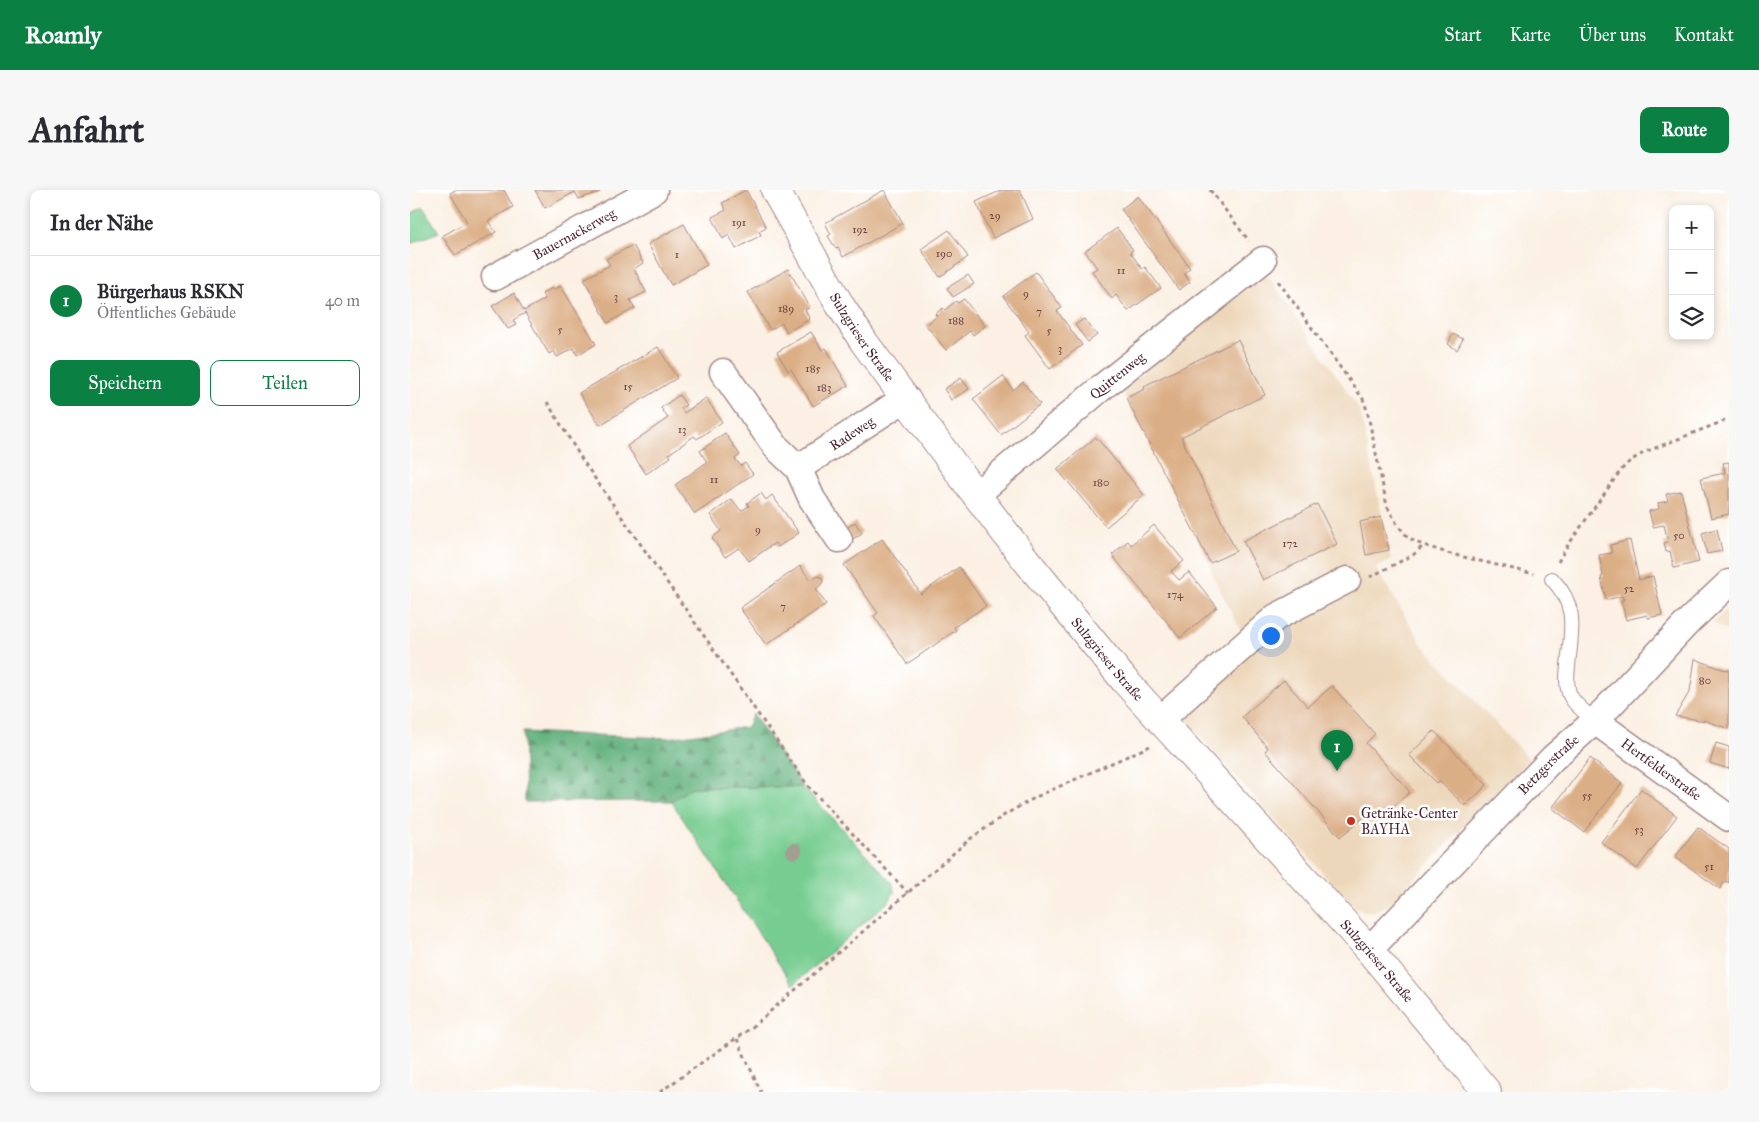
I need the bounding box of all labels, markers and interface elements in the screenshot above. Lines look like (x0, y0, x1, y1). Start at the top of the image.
text: Roamly (25, 20, 102, 50)
text: Start (1444, 24, 1482, 46)
text: Karte (1510, 24, 1551, 46)
text: Über uns (1579, 24, 1646, 46)
text: Kontakt (1674, 24, 1734, 46)
button: Route (1640, 107, 1729, 153)
text: Anfahrt (30, 109, 144, 152)
street label: Bauernackerweg (530, 204, 619, 264)
map controls (1669, 205, 1714, 340)
button: + (1669, 205, 1714, 250)
house number: 29 (989, 209, 1001, 222)
text: In der Nähe (50, 210, 153, 236)
house number: 191 (732, 216, 746, 229)
house number: 192 (852, 223, 868, 236)
house number: 190 (936, 247, 952, 260)
house number: 1 (675, 248, 679, 261)
button: − (1669, 250, 1714, 295)
house number: 11 (1117, 264, 1125, 277)
text: Bürgerhaus RSKN (97, 280, 244, 303)
house number: 9 (1023, 287, 1029, 300)
house number: 3 (614, 290, 618, 303)
street label: Sulzgrieser Straße (826, 290, 898, 385)
text: 1 (63, 291, 69, 310)
text: 40 m (325, 291, 360, 310)
button: layers (1669, 295, 1714, 340)
house number: 189 (778, 302, 794, 315)
text: Öffentliches Gebäude (97, 303, 236, 322)
house number: 7 (1036, 305, 1042, 318)
house number: 188 (948, 314, 964, 327)
house number: 5 (557, 323, 563, 336)
house number: 5 (1046, 324, 1052, 337)
house number: 3 (1058, 342, 1062, 355)
street label: Quittenweg (1086, 348, 1149, 403)
button: Speichern (50, 360, 200, 406)
button: Teilen (210, 360, 360, 406)
house number: 185 (805, 362, 821, 375)
house number: 15 (623, 380, 633, 393)
house number: 183 (817, 381, 831, 394)
street label: Radeweg (826, 413, 878, 454)
house number: 13 (678, 423, 686, 436)
house number: 11 (710, 473, 718, 486)
house number: 180 (1093, 476, 1109, 489)
house number: 9 (755, 523, 761, 536)
house number: 50 (1673, 529, 1685, 542)
house number: 172 (1282, 537, 1298, 550)
house number: 52 (1624, 582, 1635, 595)
house number: 174 (1167, 588, 1184, 601)
house number: 7 (780, 600, 786, 613)
street label: Sulzgrieser Straße (1067, 614, 1147, 705)
your location (1258, 623, 1284, 649)
house number: 80 (1699, 674, 1711, 687)
pin: 1 (1321, 730, 1353, 771)
street label: Betzgerstraße (1515, 731, 1583, 798)
street label: Hertfelderstraße (1618, 735, 1705, 804)
house number: 55 (1582, 789, 1592, 802)
place label: Getränke-Center BAYHA (1361, 805, 1458, 838)
marker: Getränke-Center BAYHA (1345, 815, 1357, 827)
house number: 53 (1634, 823, 1644, 836)
house number: 51 (1704, 860, 1714, 873)
street label: Sulzgrieser Straße (1337, 916, 1417, 1006)

